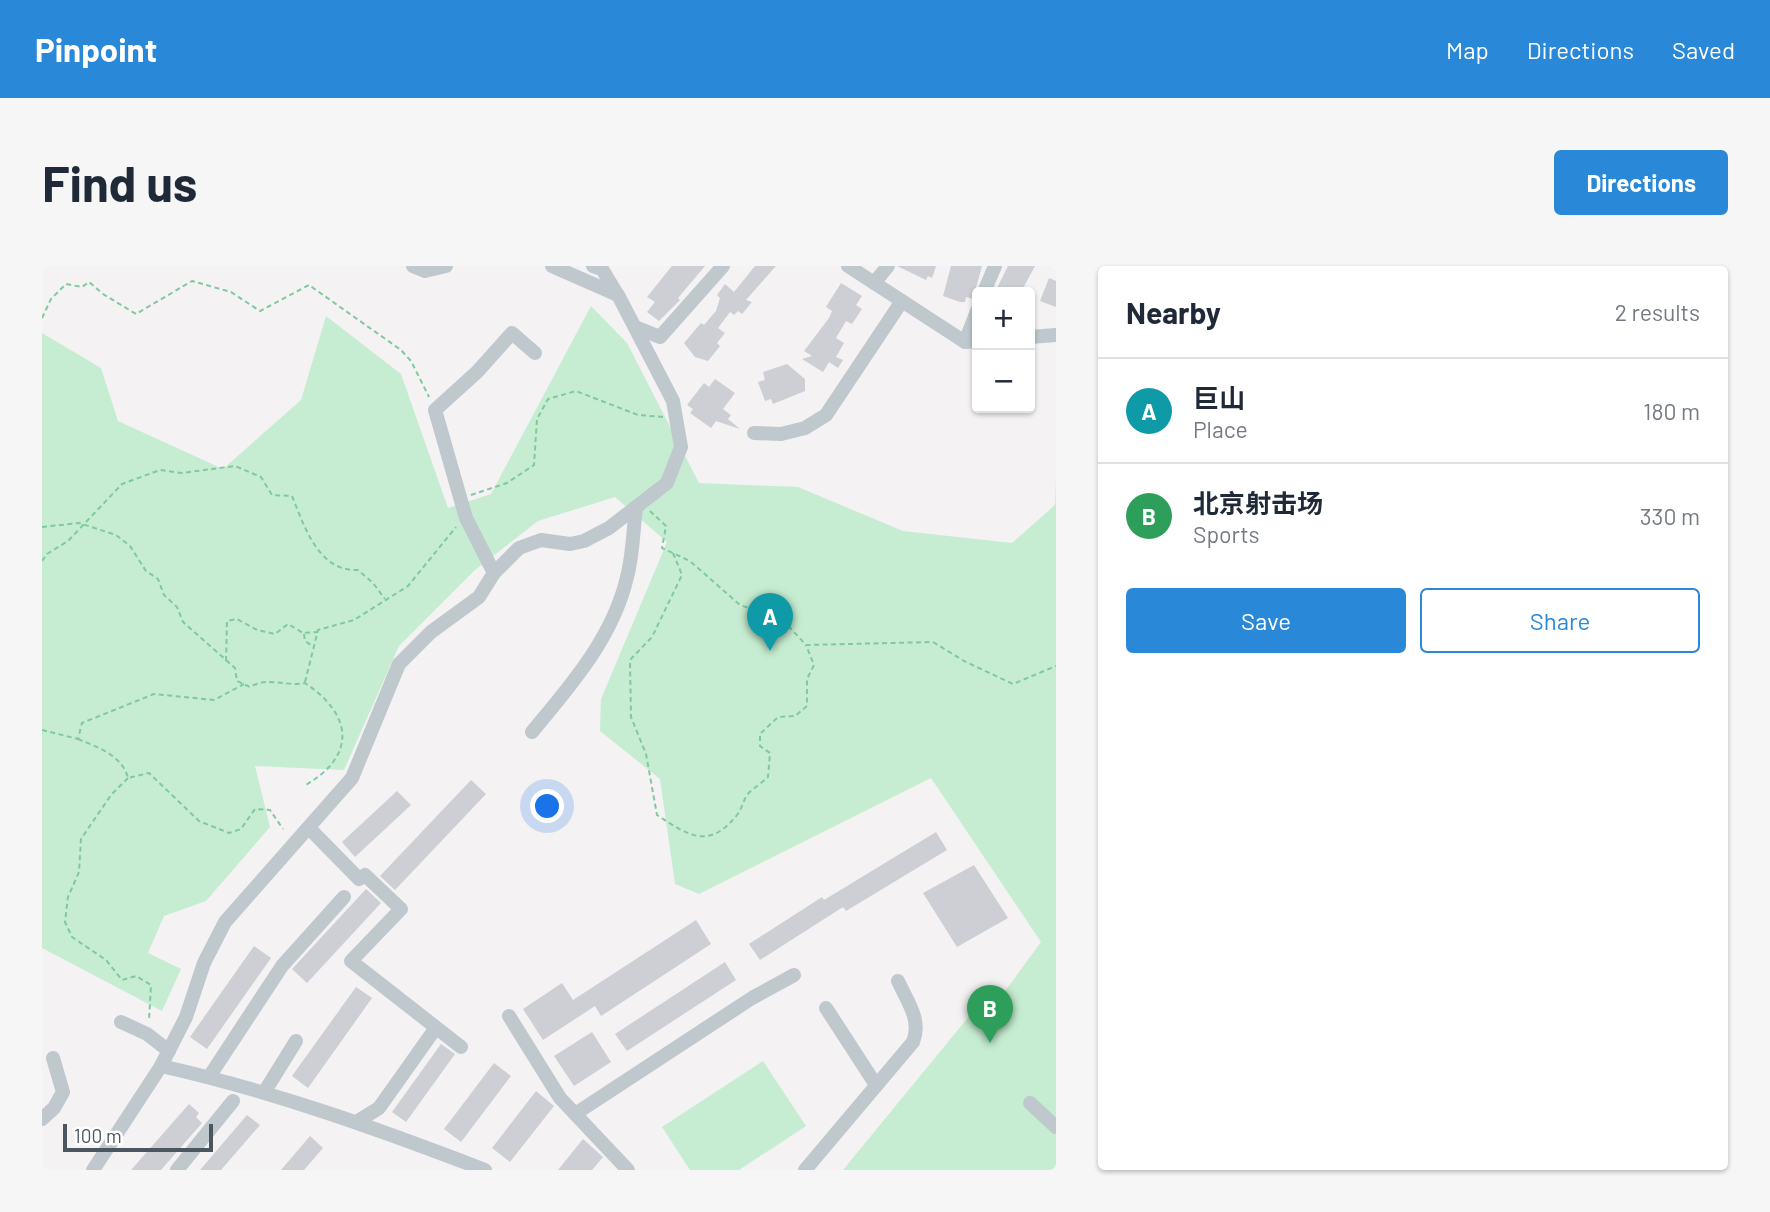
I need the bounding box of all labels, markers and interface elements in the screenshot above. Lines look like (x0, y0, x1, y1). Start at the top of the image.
text: Pinpoint (35, 29, 157, 69)
text: Map (1446, 35, 1489, 64)
text: Directions (1527, 35, 1634, 64)
text: Saved (1672, 35, 1735, 64)
button: Directions (1554, 150, 1728, 215)
text: Find us (42, 153, 197, 212)
map controls (972, 287, 1035, 413)
button: + (972, 287, 1035, 350)
text: Nearby (1126, 294, 1221, 330)
text: 2 results (1615, 298, 1700, 326)
button: − (972, 350, 1035, 413)
text: 巨山 (1193, 382, 1245, 413)
text: A (1141, 397, 1157, 425)
text: 180 m (1643, 397, 1700, 425)
text: Place (1193, 415, 1248, 443)
text: 北京射击场 (1193, 487, 1323, 518)
text: B (1142, 502, 1156, 530)
text: 330 m (1640, 502, 1700, 530)
text: Sports (1193, 520, 1260, 548)
button: Save (1126, 588, 1406, 653)
button: Share (1420, 588, 1700, 653)
pin: A (747, 593, 793, 651)
your location (530, 789, 564, 823)
pin: B (967, 985, 1013, 1043)
scale bar (63, 1121, 214, 1153)
text: 100 m (74, 1124, 122, 1147)

